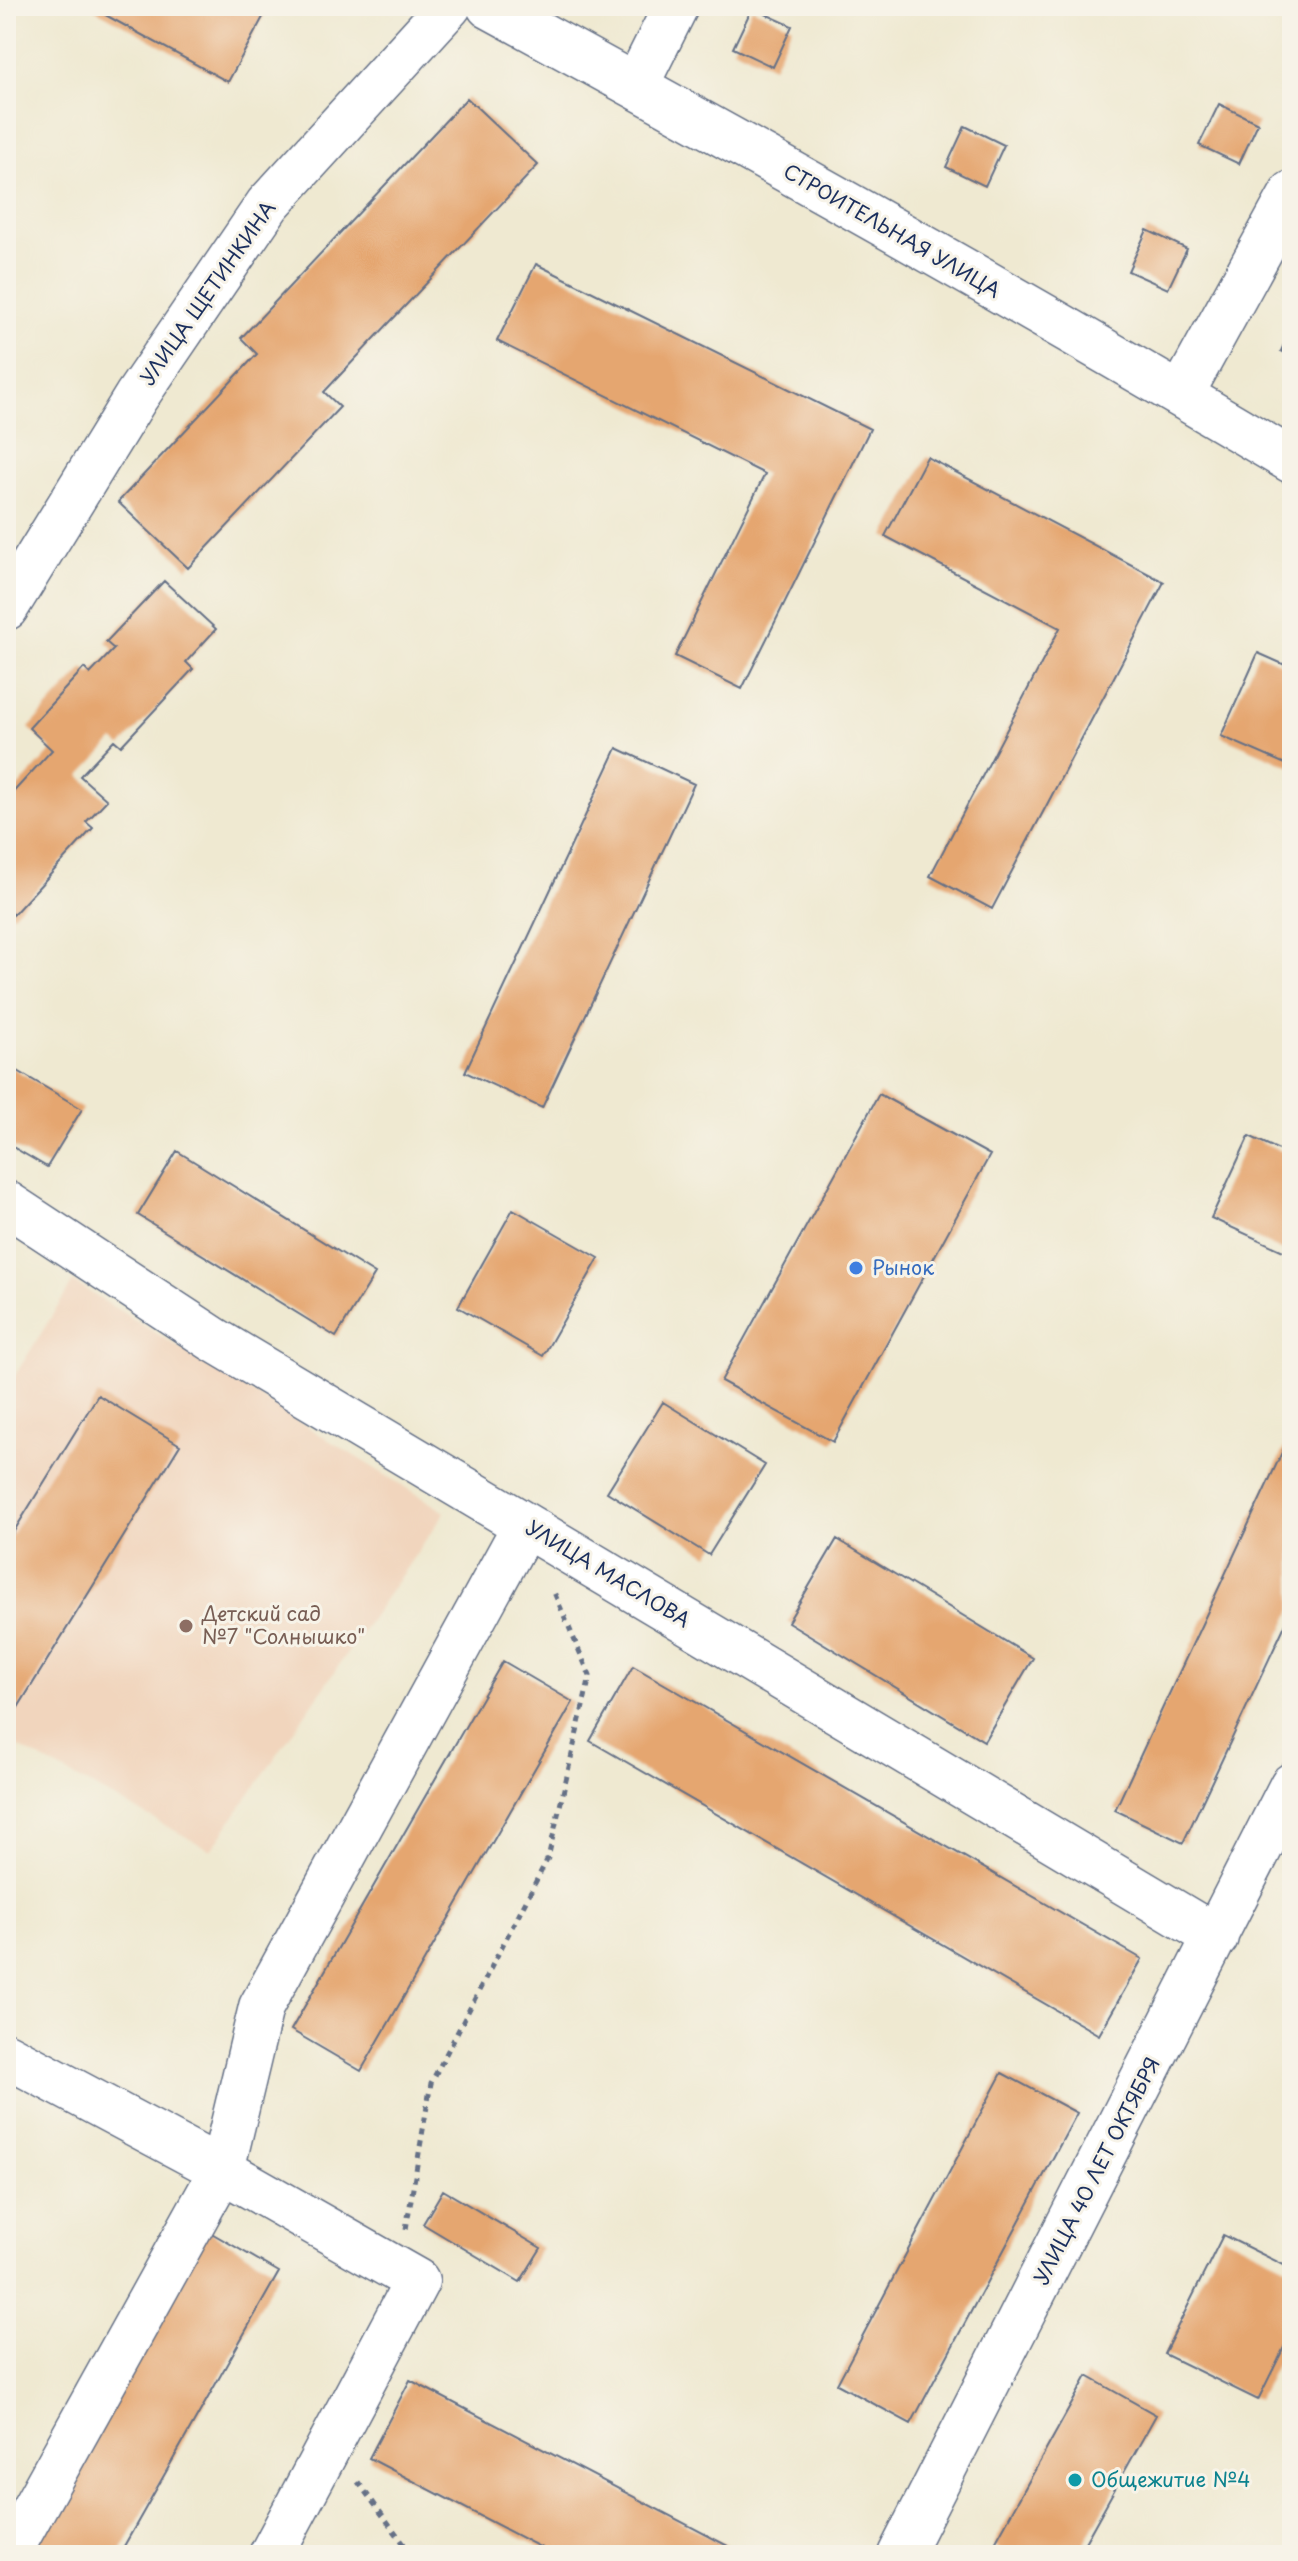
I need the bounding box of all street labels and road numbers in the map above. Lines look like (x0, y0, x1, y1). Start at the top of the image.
street label: СТРОИТЕЛЬНАЯ УЛИЦА (778, 156, 1007, 305)
street label: УЛИЦА ЩЕТИНКИНА (132, 194, 282, 391)
street label: УЛИЦА МАСЛОВА (521, 1512, 696, 1634)
street label: УЛИЦА 40 ЛЕТ ОКТЯБРЯ (1026, 2052, 1167, 2290)

